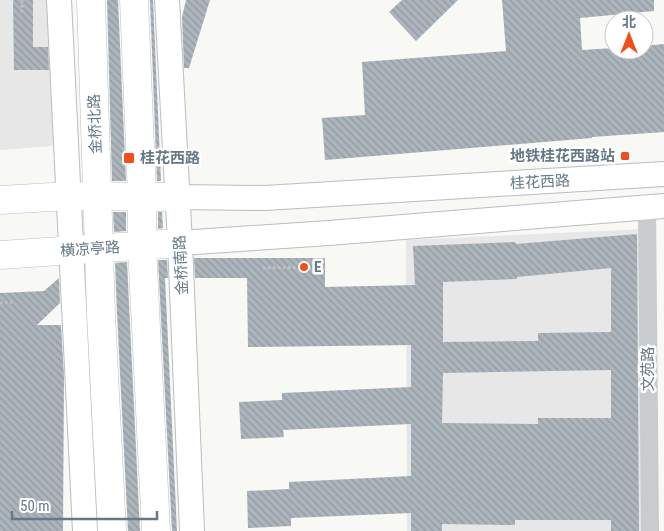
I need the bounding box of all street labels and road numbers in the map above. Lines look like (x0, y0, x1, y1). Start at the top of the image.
street label: 金桥北路 (85, 94, 105, 154)
street label: 桂花西路 (510, 171, 570, 193)
street label: 金桥南路 (170, 235, 192, 295)
street label: 横凉亭路 (59, 238, 121, 260)
street label: 文苑路 (639, 346, 657, 392)

